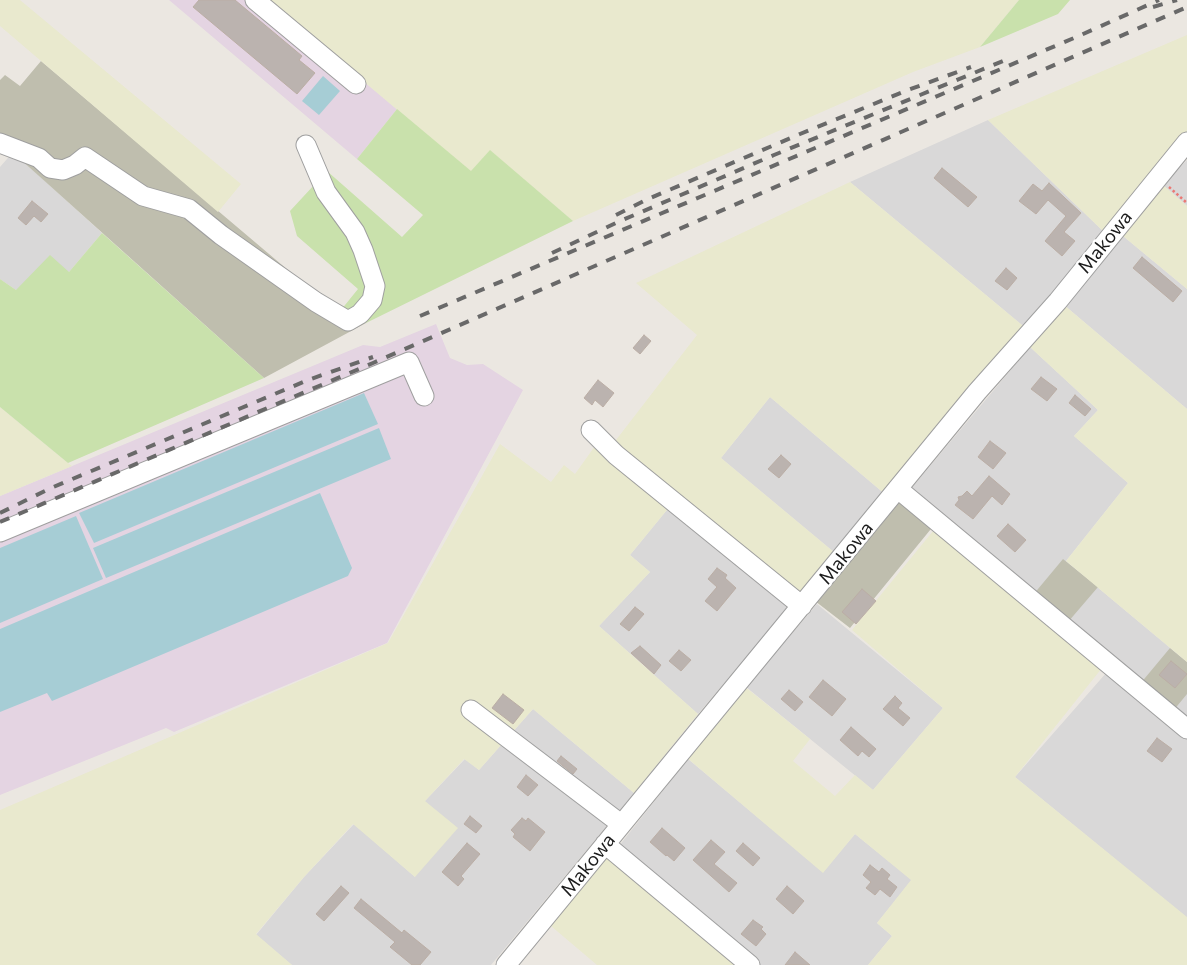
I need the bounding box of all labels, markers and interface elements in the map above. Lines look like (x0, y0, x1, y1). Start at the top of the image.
street label: Makowa (1073, 206, 1137, 278)
street label: Makowa (814, 517, 878, 589)
street label: Makowa (556, 829, 620, 901)

